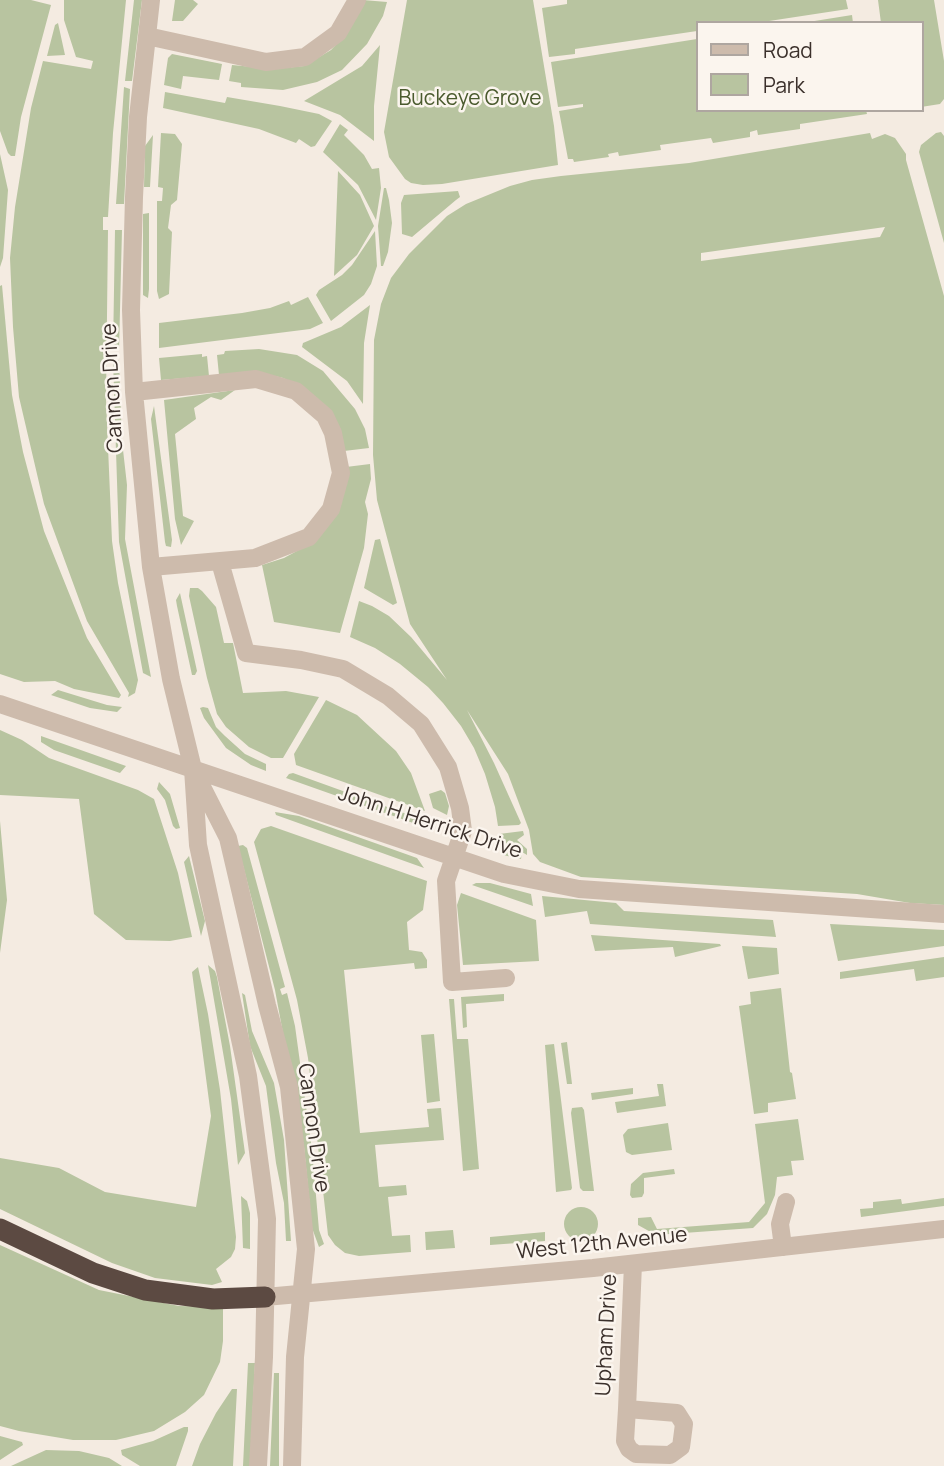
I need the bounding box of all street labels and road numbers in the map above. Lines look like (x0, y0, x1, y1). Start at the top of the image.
street label: Cannon Drive (97, 323, 129, 453)
street label: John H Herrick Drive (335, 781, 525, 865)
street label: Cannon Drive (291, 1062, 335, 1194)
street label: West 12th Avenue (515, 1223, 689, 1265)
street label: Upham Drive (591, 1273, 623, 1397)

